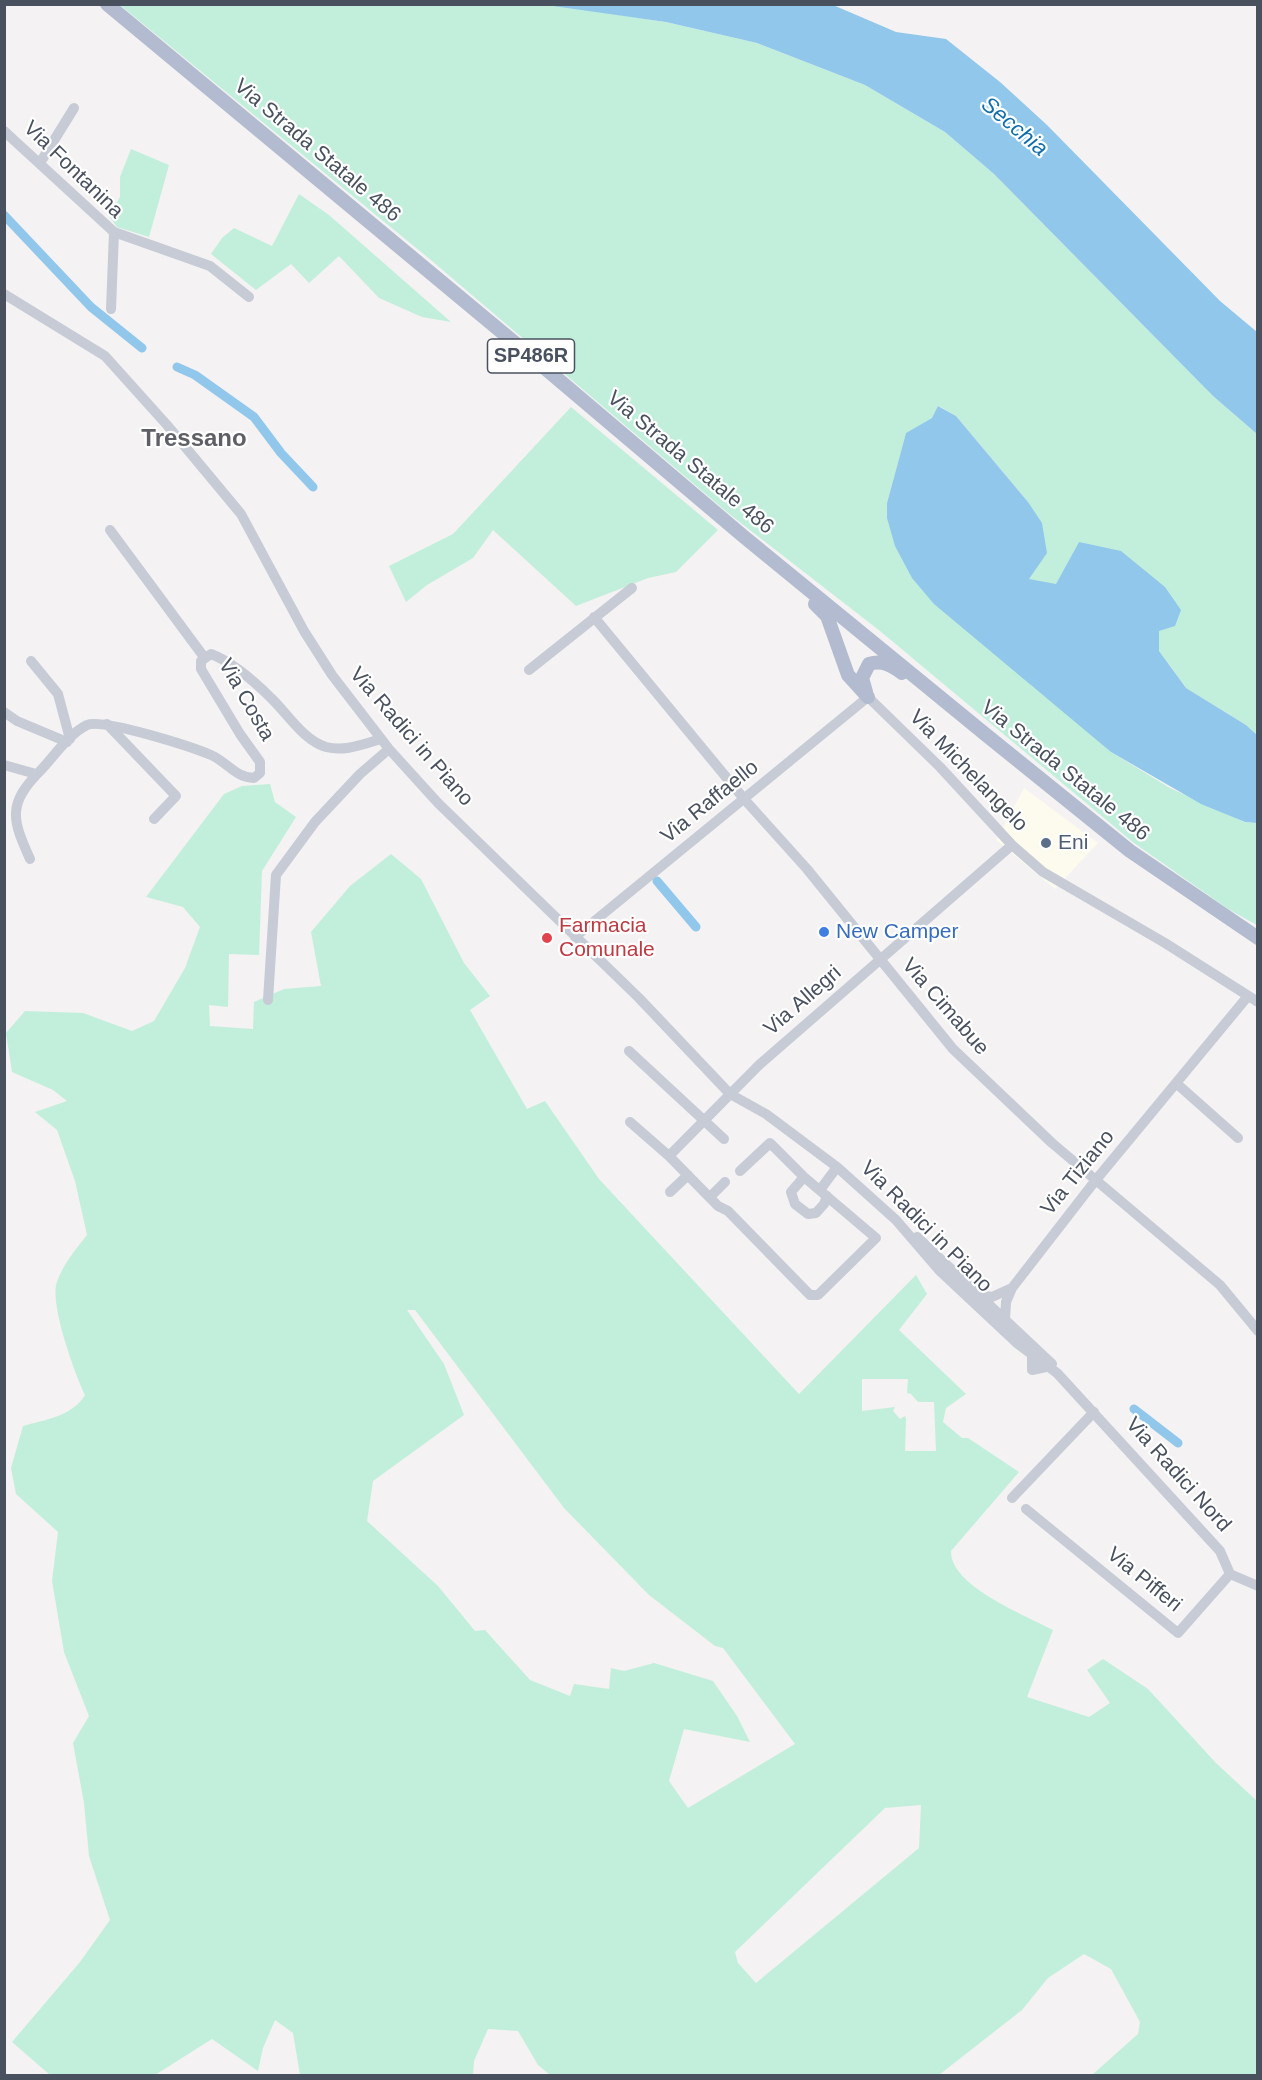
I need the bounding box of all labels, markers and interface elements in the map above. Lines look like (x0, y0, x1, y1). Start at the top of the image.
street label: Via Strada Statale 486 (229, 74, 405, 228)
water label: Secchia (976, 92, 1052, 162)
street label: Via Fontanina (18, 116, 128, 224)
road number: SP486R (488, 339, 574, 373)
street label: Via Strada Statale 486 (602, 386, 778, 540)
district label: Tressano (141, 425, 247, 453)
street label: Via Costa (212, 654, 280, 746)
street label: Via Radici in Piano (344, 662, 478, 812)
street label: Via Strada Statale 486 (976, 695, 1154, 847)
street label: Via Michelangelo (904, 705, 1032, 837)
street label: Via Raffaello (656, 755, 764, 849)
place label: Eni (1058, 830, 1088, 856)
marker: Eni (1039, 836, 1053, 850)
place label: Farmacia Comunale (559, 913, 655, 963)
place label: New Camper (836, 919, 959, 945)
marker: New Camper (817, 925, 831, 939)
marker: Farmacia Comunale (540, 931, 554, 945)
street label: Via Cimabue (896, 954, 994, 1060)
street label: Via Allegri (759, 961, 847, 1041)
street label: Via Tiziano (1036, 1125, 1120, 1221)
street label: Via Radici in Piano (855, 1156, 997, 1298)
street label: Via Radici Nord (1120, 1413, 1236, 1537)
street label: Via Pifferi (1101, 1542, 1187, 1618)

